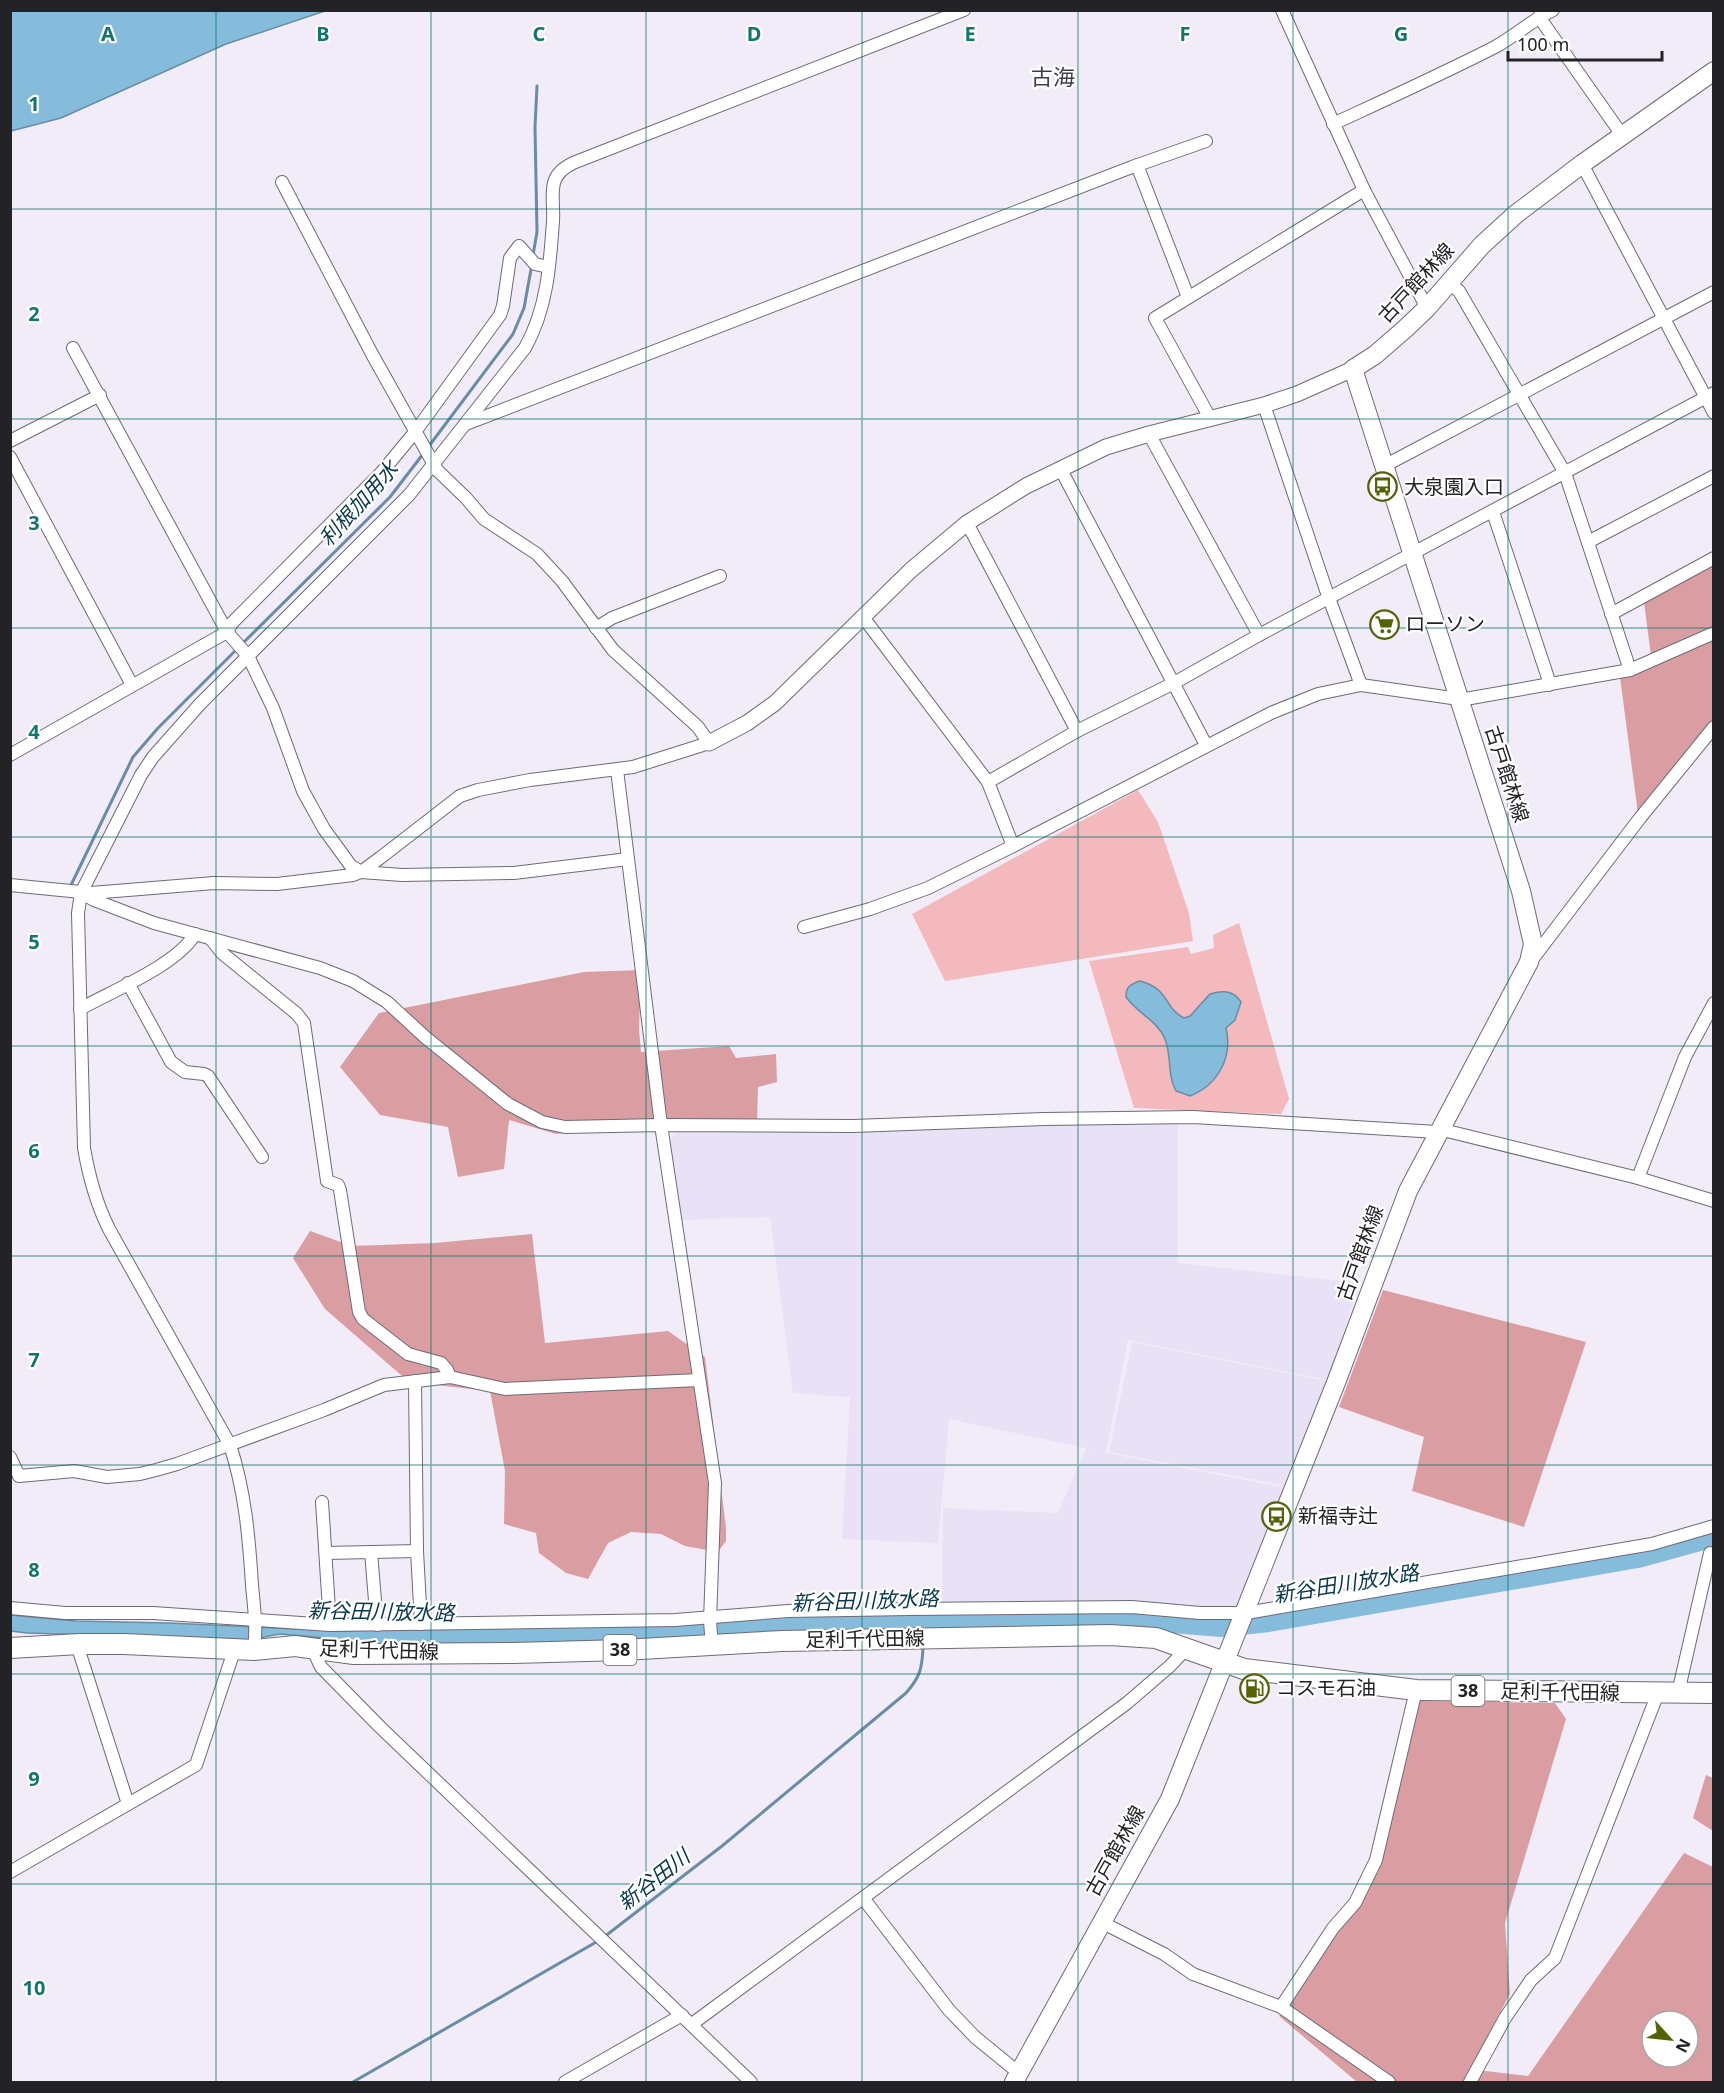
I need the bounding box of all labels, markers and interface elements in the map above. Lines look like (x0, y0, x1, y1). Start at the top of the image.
text: A (101, 20, 115, 47)
text: B (316, 20, 330, 47)
text: C (533, 20, 546, 47)
text: D (747, 20, 761, 47)
text: E (964, 20, 976, 47)
text: F (1180, 20, 1190, 47)
text: G (1394, 20, 1408, 47)
scale bar (1508, 24, 1662, 62)
text: 100 m (1517, 32, 1569, 56)
district label: 古海 (1031, 61, 1075, 91)
text: 1 (28, 90, 40, 117)
street label: 古戸館林線 (1372, 237, 1460, 328)
text: 2 (28, 300, 40, 327)
water label: 利根加用水 (313, 453, 405, 552)
bus stop icon: 大泉園入口 (1367, 471, 1399, 503)
place label: 大泉園入口 (1404, 473, 1504, 500)
text: 3 (28, 509, 40, 536)
supermarket icon: ローソン (1368, 608, 1400, 640)
place label: ローソン (1405, 610, 1485, 637)
text: 4 (28, 718, 40, 745)
street label: 古戸館林線 (1479, 722, 1536, 826)
text: 5 (28, 928, 40, 955)
text: 6 (28, 1137, 40, 1164)
street label: 古戸館林線 (1330, 1201, 1389, 1304)
text: 7 (28, 1346, 40, 1373)
bus stop icon: 新福寺辻 (1261, 1500, 1293, 1532)
place label: 新福寺辻 (1298, 1502, 1378, 1529)
text: 8 (28, 1556, 40, 1583)
water label: 新谷田川放水路 (1271, 1557, 1423, 1608)
water label: 新谷田川放水路 (791, 1583, 941, 1617)
water label: 新谷田川放水路 (307, 1596, 457, 1626)
street label: 足利千代田線 (805, 1624, 925, 1653)
street label: 足利千代田線 (319, 1634, 439, 1665)
road number: 38 (604, 1635, 636, 1665)
fuel station icon: コスモ石油 (1239, 1672, 1271, 1704)
place label: コスモ石油 (1276, 1674, 1376, 1701)
road number: 38 (1452, 1676, 1484, 1706)
street label: 足利千代田線 (1500, 1677, 1620, 1706)
text: 9 (28, 1765, 40, 1792)
street label: 古戸館林線 (1079, 1800, 1151, 1901)
water label: 新谷田川 (612, 1841, 697, 1916)
text: 10 (23, 1974, 45, 2001)
north arrow (1640, 2009, 1700, 2069)
text: N (1671, 2035, 1696, 2057)

